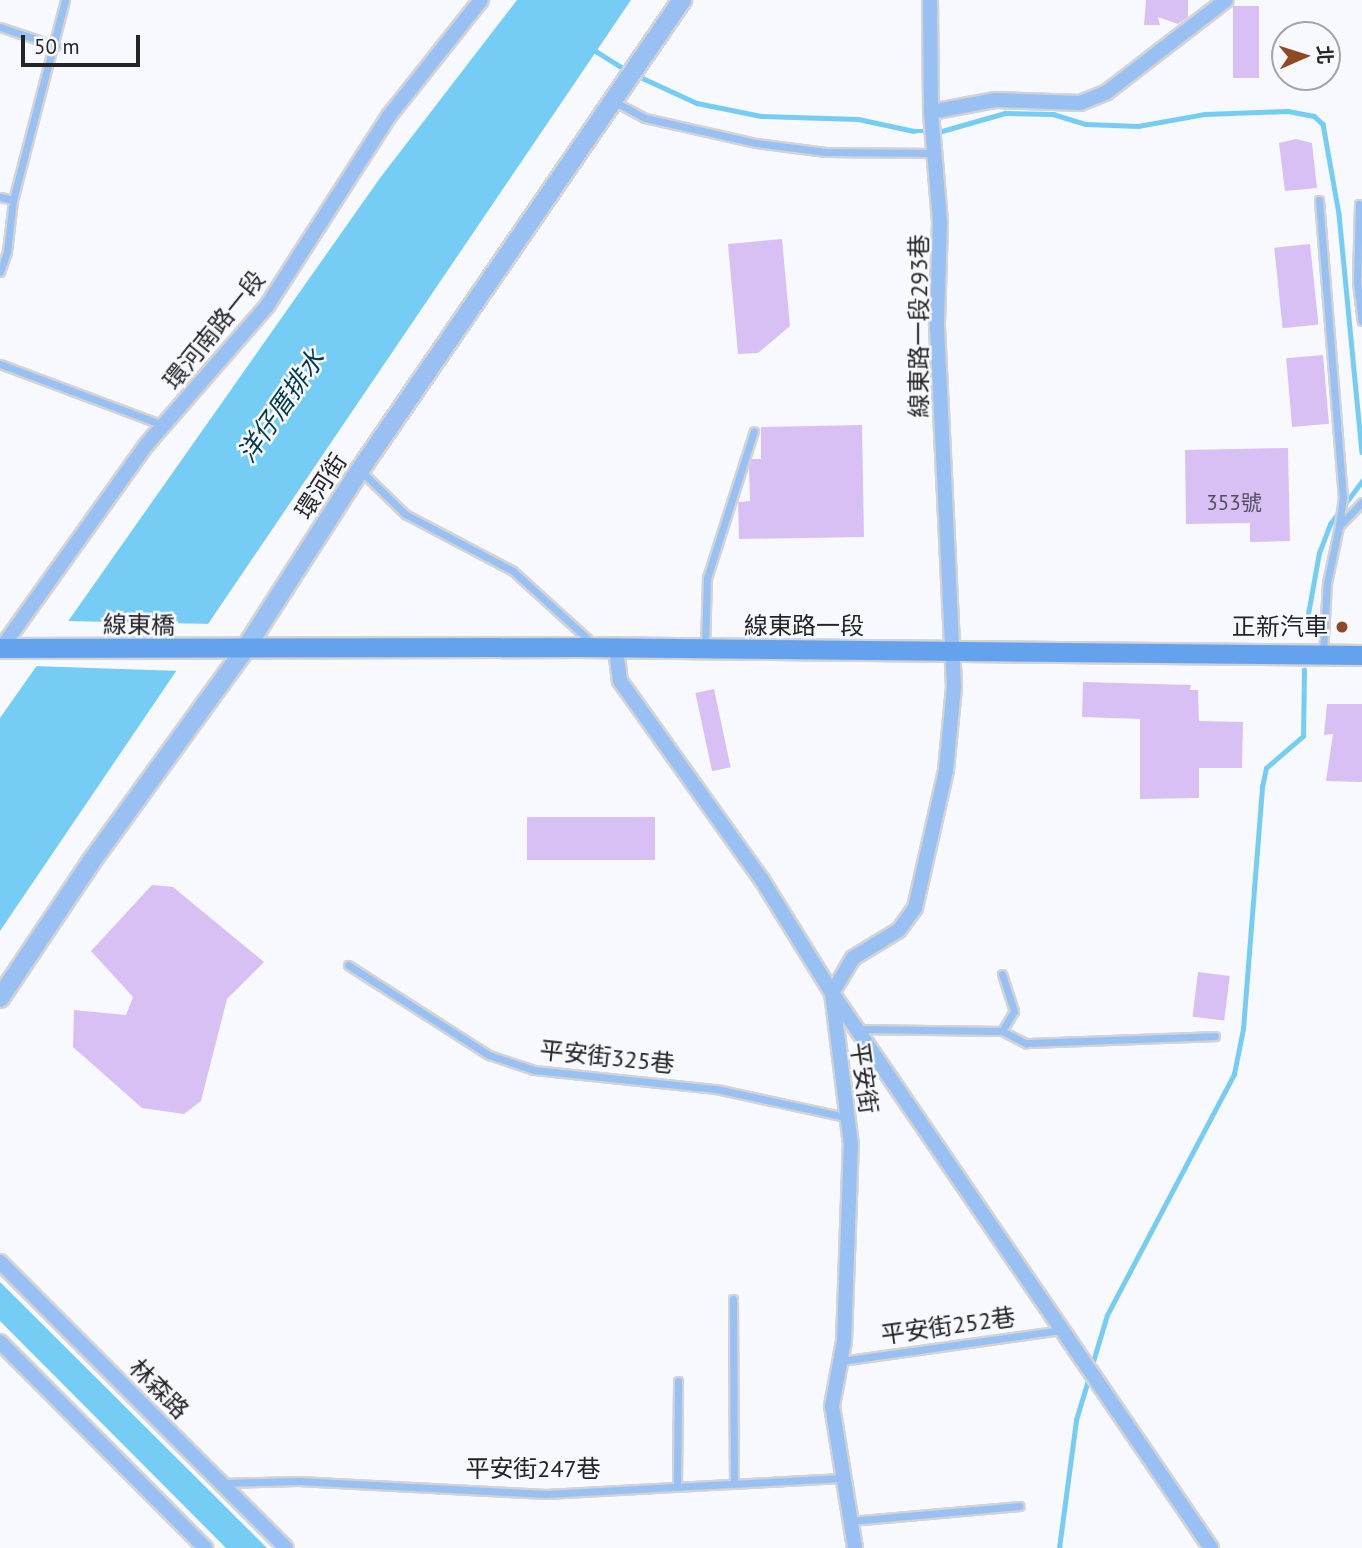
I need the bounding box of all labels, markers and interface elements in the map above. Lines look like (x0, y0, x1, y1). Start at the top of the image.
scale bar (24, 21, 144, 65)
north arrow (1271, 21, 1341, 91)
text: 50 m (34, 33, 80, 60)
text: 北 (1312, 45, 1337, 65)
street label: 線東路一段293巷 (905, 234, 933, 418)
street label: 環河南路一段 (157, 265, 271, 395)
water label: 洋仔厝排水 (231, 344, 331, 468)
street label: 環河街 (289, 448, 353, 524)
house number: 353號 (1206, 490, 1262, 516)
street label: 線東橋 (103, 610, 175, 640)
street label: 線東路一段 (744, 612, 864, 640)
place label: 正新汽車 (1232, 613, 1328, 641)
marker: 正新汽車 (1334, 619, 1350, 635)
street label: 平安街325巷 (538, 1036, 676, 1078)
street label: 平安街 (845, 1040, 883, 1116)
street label: 平安街252巷 (879, 1302, 1017, 1350)
street label: 林森路 (123, 1353, 195, 1425)
street label: 平安街247巷 (465, 1455, 601, 1483)

